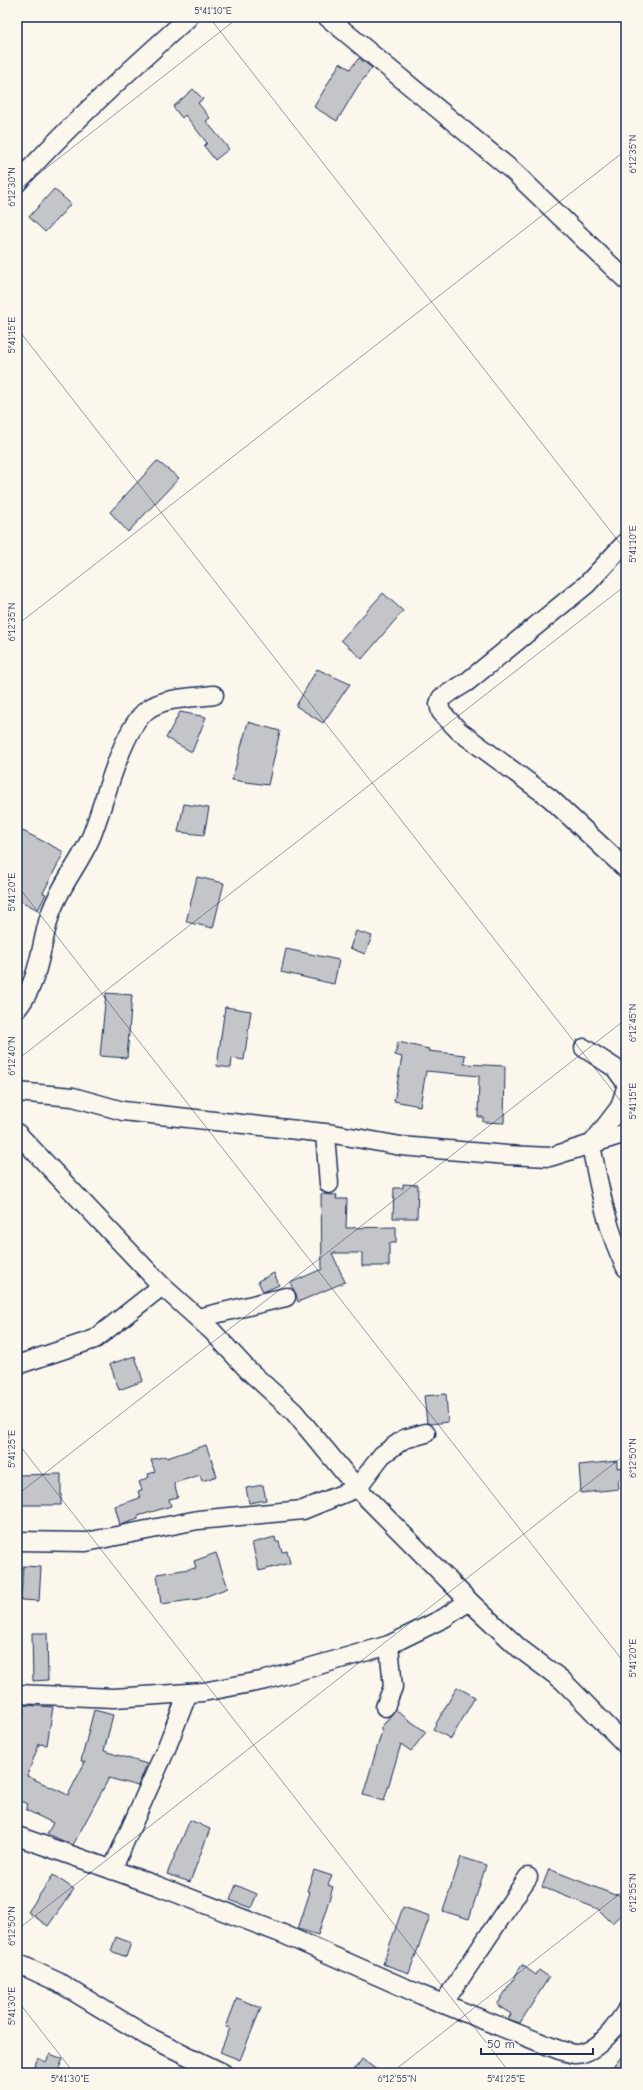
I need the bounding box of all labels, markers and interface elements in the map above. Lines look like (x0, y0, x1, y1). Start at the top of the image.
text: 5°41'10"E (194, 5, 232, 17)
text: 6°12'35"N (627, 135, 639, 173)
text: 6°12'30"N (6, 167, 18, 207)
text: 5°41'15"E (6, 317, 18, 353)
text: 5°41'10"E (627, 525, 639, 563)
text: 6°12'35"N (6, 603, 18, 641)
text: 5°41'20"E (6, 873, 18, 911)
text: 6°12'45"N (627, 1004, 639, 1042)
text: 6°12'40"N (6, 1036, 18, 1076)
text: 5°41'15"E (627, 1083, 639, 1119)
text: 5°41'25"E (6, 1430, 18, 1468)
text: 6°12'50"N (627, 1438, 639, 1478)
text: 5°41'20"E (627, 1639, 639, 1677)
text: 6°12'55"N (627, 1873, 639, 1913)
text: 6°12'50"N (6, 1906, 18, 1946)
text: 5°41'30"E (6, 1987, 18, 2025)
scale bar (481, 2030, 593, 2056)
text: 50 m (487, 2037, 515, 2051)
text: 5°41'30"E (51, 2073, 89, 2085)
text: 6°12'55"N (377, 2073, 417, 2085)
text: 5°41'25"E (487, 2073, 525, 2085)

